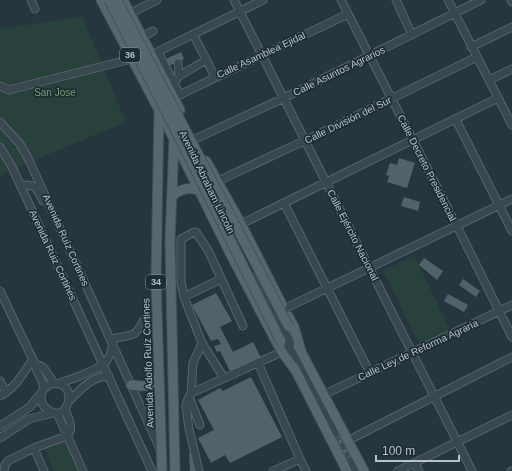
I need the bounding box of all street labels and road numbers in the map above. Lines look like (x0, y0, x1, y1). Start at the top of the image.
street label: Calle Asamblea Ejidal (215, 30, 307, 80)
street label: Calle Asuntos Agrarios (291, 44, 387, 98)
road number: 36 (120, 48, 140, 62)
street label: Calle División del Sur (303, 94, 394, 146)
street label: Calle Decreto Presidencial (395, 113, 459, 223)
street label: Avenida Abraham Lincoln (177, 129, 237, 235)
street label: Calle Ejército Nacional (325, 188, 381, 282)
street label: Avenida Ruíz Cortines (41, 192, 91, 288)
street label: Avenida Ruiz Cortines (27, 208, 79, 302)
road number: 34 (146, 275, 166, 289)
street label: Avenida Adolfo Ruíz Cortines (140, 298, 156, 428)
street label: Calle Ley de Reforma Agraria (356, 317, 480, 383)

